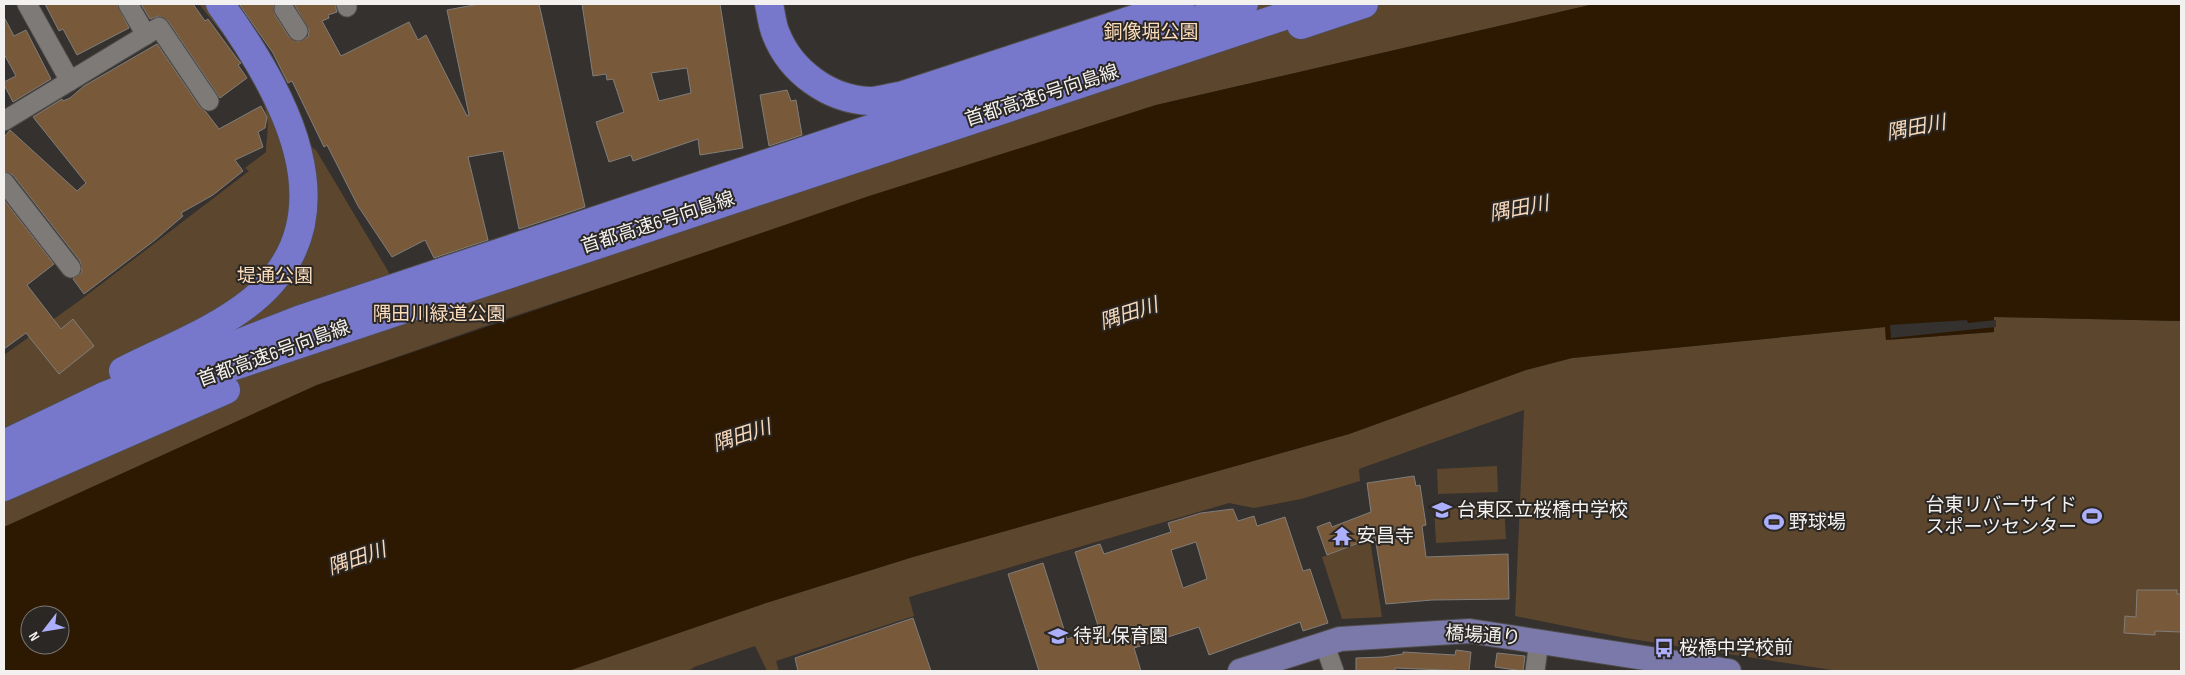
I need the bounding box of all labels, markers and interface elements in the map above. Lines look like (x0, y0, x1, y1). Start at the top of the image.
park label: 銅像堀公園 (1103, 21, 1199, 44)
street label: 首都高速6号向島線 (962, 60, 1122, 132)
water label: 隅田川 (1884, 110, 1950, 146)
street label: 首都高速6号向島線 (578, 187, 738, 259)
water label: 隅田川 (1487, 191, 1553, 227)
park label: 堤通公園 (237, 265, 313, 288)
water label: 隅田川 (1097, 293, 1163, 335)
park label: 隅田川緑道公園 (372, 303, 506, 326)
street label: 首都高速6号向島線 (195, 316, 353, 392)
water label: 隅田川 (710, 415, 776, 457)
place label: 台東リバーサイド スポーツセンター (1925, 494, 2077, 539)
school or university icon: 台東区立桜橋中学校 (1431, 499, 1453, 521)
place label: 台東区立桜橋中学校 (1457, 499, 1628, 522)
sports icon: 台東リバーサイド スポーツセンター (2081, 505, 2103, 527)
sports icon: 野球場 (1763, 511, 1785, 533)
place label: 野球場 (1789, 511, 1846, 534)
temple icon: 安昌寺 (1331, 525, 1353, 547)
place label: 安昌寺 (1357, 525, 1414, 548)
water label: 隅田川 (325, 537, 391, 580)
north arrow (20, 605, 70, 655)
street label: 橋場通り (1444, 622, 1522, 650)
school or university icon: 待乳保育園 (1047, 625, 1069, 647)
place label: 待乳保育園 (1073, 625, 1168, 648)
text: N (25, 629, 43, 644)
bus stop icon: 桜橋中学校前 (1653, 637, 1675, 659)
place label: 桜橋中学校前 (1679, 637, 1793, 660)

